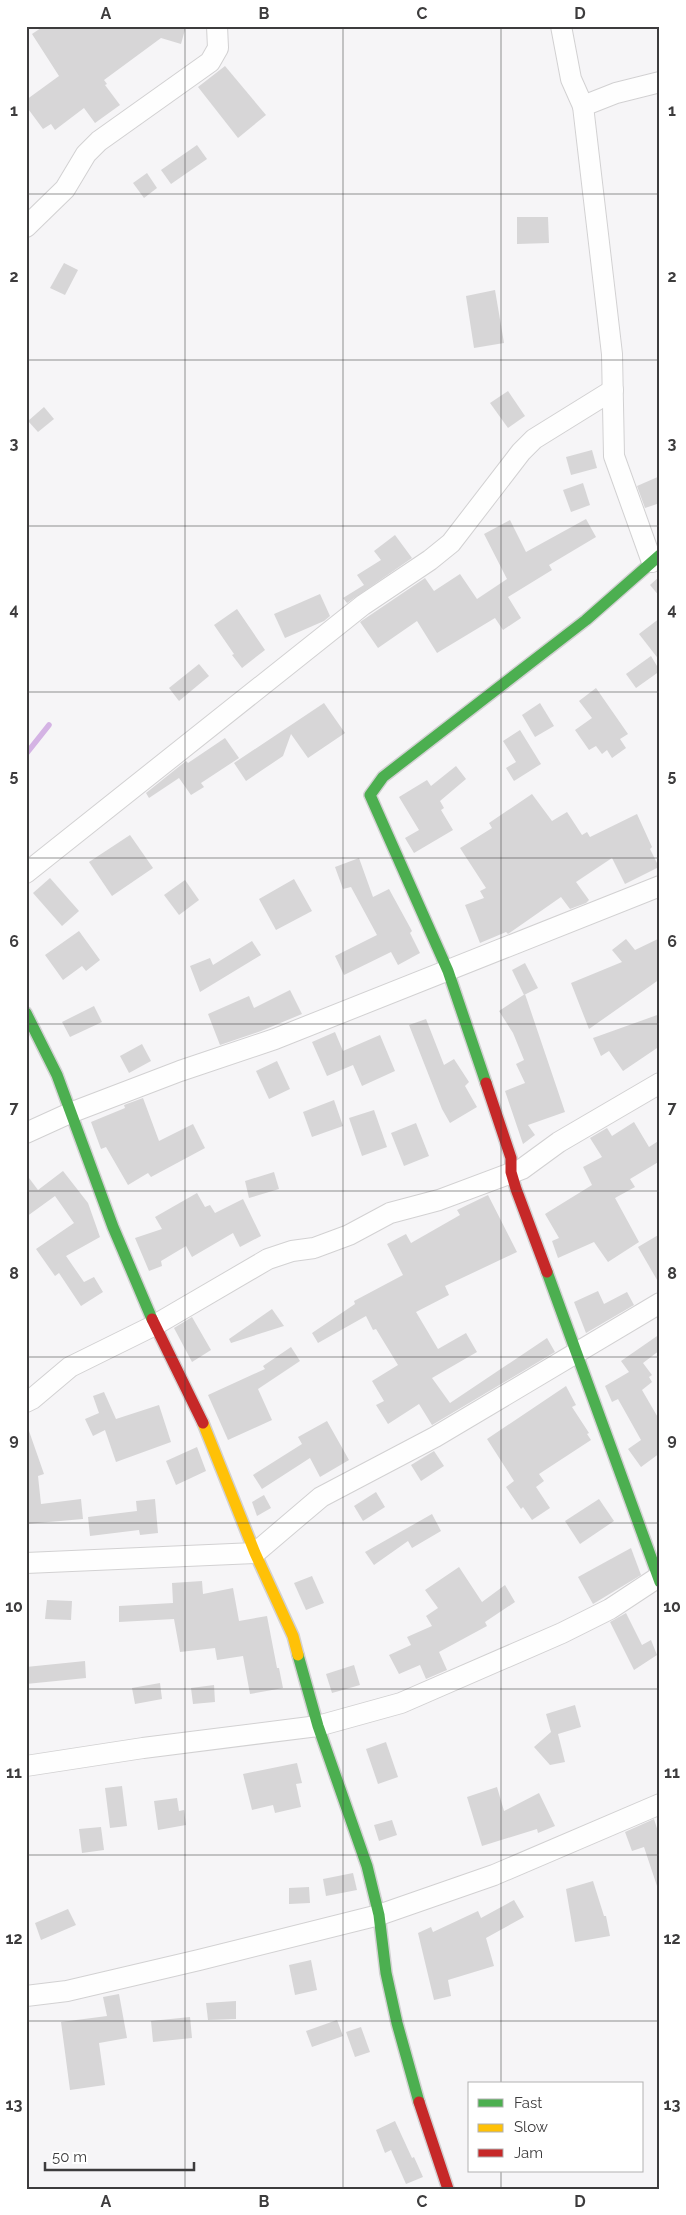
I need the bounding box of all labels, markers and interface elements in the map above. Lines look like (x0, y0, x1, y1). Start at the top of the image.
text: A (101, 4, 112, 23)
text: B (259, 4, 270, 23)
text: C (417, 4, 428, 23)
text: D (574, 4, 586, 23)
text: 1 (10, 101, 18, 120)
text: 1 (668, 101, 676, 120)
text: 2 (9, 267, 19, 286)
text: 2 (667, 267, 677, 286)
text: 3 (10, 434, 19, 453)
text: 3 (668, 434, 677, 453)
text: 4 (9, 600, 19, 619)
text: 4 (667, 600, 677, 619)
text: 5 (10, 766, 19, 785)
text: 5 (668, 766, 677, 785)
text: 6 (9, 932, 19, 951)
text: 6 (667, 932, 677, 951)
text: 7 (10, 1098, 19, 1117)
text: 7 (668, 1098, 677, 1117)
text: 8 (9, 1264, 19, 1283)
text: 8 (667, 1264, 677, 1283)
text: 9 (9, 1430, 19, 1449)
text: 9 (667, 1430, 677, 1449)
text: 10 (5, 1597, 23, 1616)
text: 10 (663, 1597, 681, 1616)
text: 11 (6, 1763, 22, 1782)
text: 11 (664, 1763, 680, 1782)
text: 12 (6, 1929, 22, 1948)
text: 12 (664, 1929, 680, 1948)
legend (468, 2082, 644, 2172)
text: Fast (514, 2094, 542, 2112)
text: 13 (6, 2095, 22, 2114)
text: 13 (664, 2095, 680, 2114)
text: Slow (514, 2118, 548, 2136)
scale bar (45, 2140, 194, 2172)
text: Jam (514, 2144, 543, 2162)
text: 50 m (52, 2148, 87, 2166)
text: A (101, 2192, 112, 2211)
text: B (259, 2192, 270, 2211)
text: C (417, 2192, 428, 2211)
text: D (574, 2192, 586, 2211)

